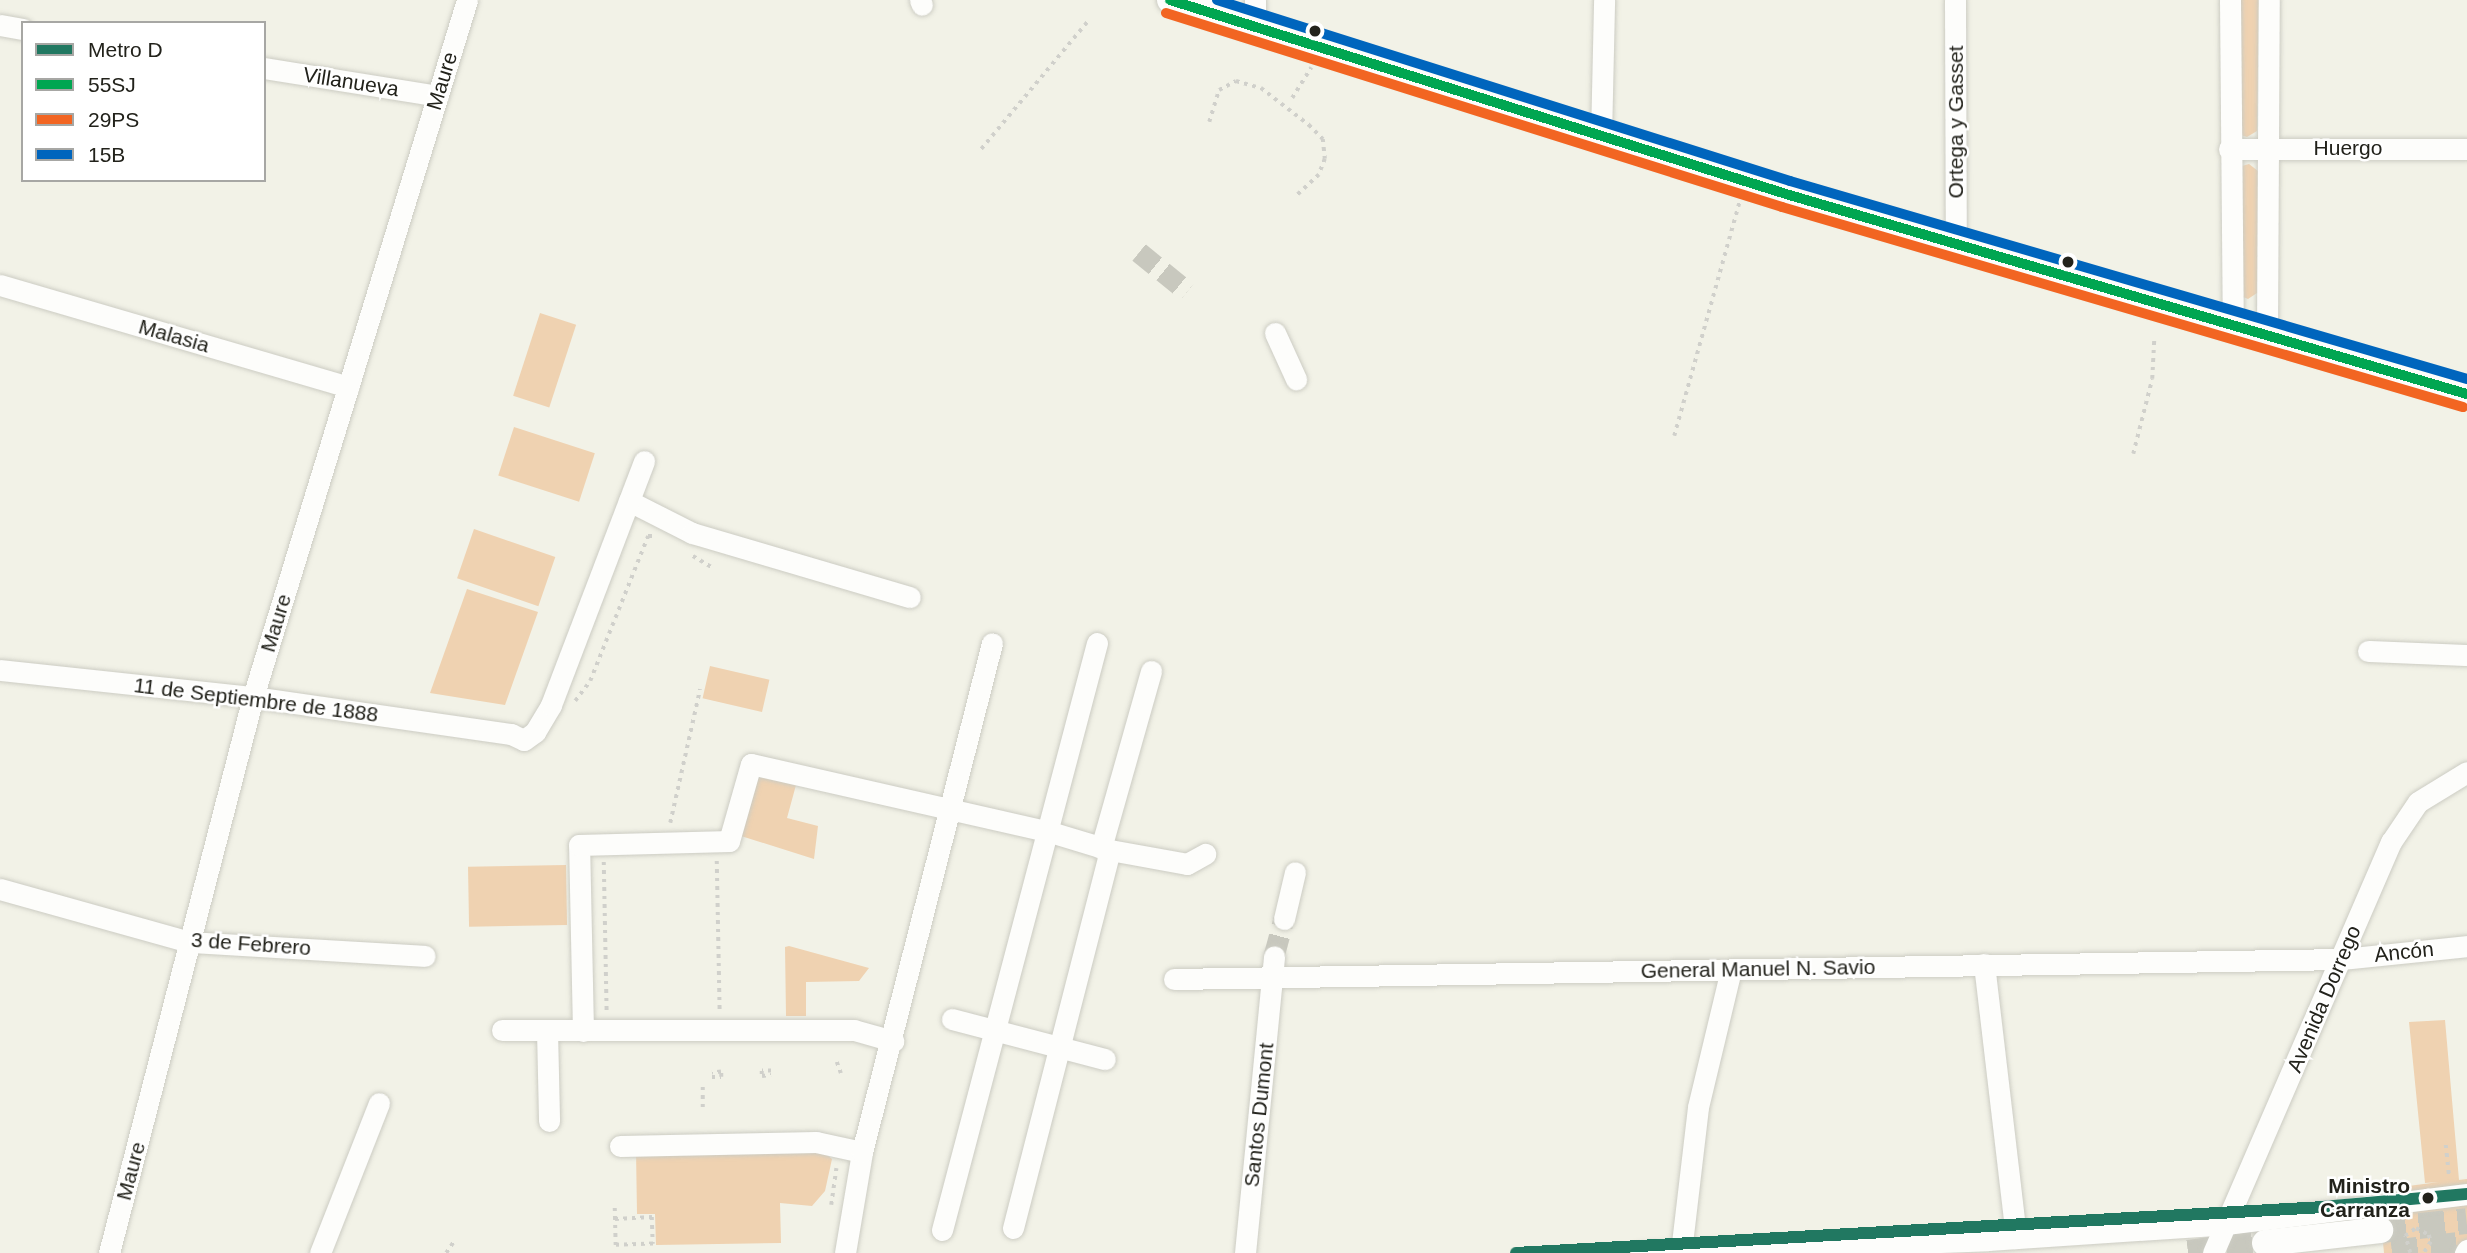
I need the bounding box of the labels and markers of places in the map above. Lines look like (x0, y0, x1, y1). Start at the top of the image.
unlabelled marker (1308, 24, 1322, 38)
unlabelled marker (2061, 255, 2075, 269)
place label: Ministro Carranza (2320, 1173, 2410, 1223)
marker: Ministro Carranza (2416, 1186, 2440, 1210)

